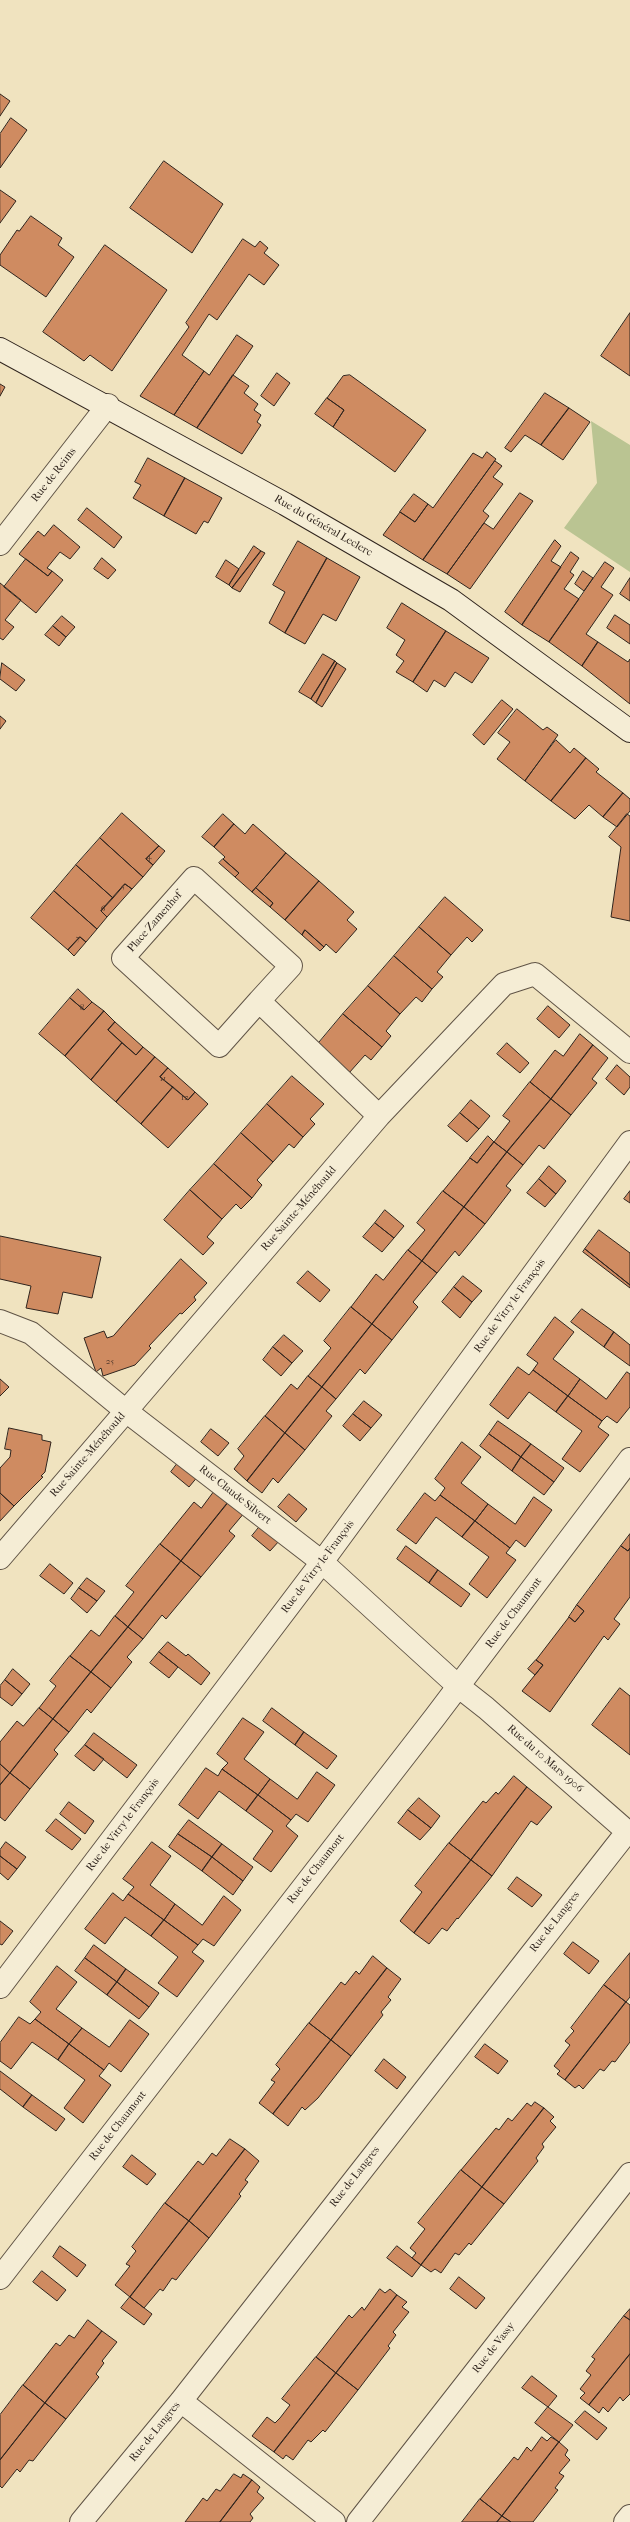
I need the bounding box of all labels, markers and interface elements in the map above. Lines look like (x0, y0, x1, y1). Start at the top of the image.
street label: Rue de Reims (29, 445, 79, 505)
street label: Rue du Général Leclerc (271, 492, 375, 560)
house number: 4 (146, 852, 152, 862)
house number: 5 (121, 882, 125, 892)
street label: Place Zamenhof (125, 889, 185, 955)
house number: 6 (101, 904, 105, 914)
house number: 7 (76, 934, 80, 944)
house number: 8 (80, 1003, 84, 1013)
house number: 11 (160, 1074, 166, 1084)
house number: 12 (181, 1093, 189, 1103)
street label: Rue Sainte-Ménéhould (259, 1164, 339, 1254)
street label: Rue de Vitry le François (471, 1256, 549, 1356)
house number: 25 (106, 1357, 114, 1367)
street label: Rue Sainte-Ménéhould (48, 1410, 128, 1500)
street label: Rue Claude Silvert (196, 1463, 274, 1527)
street label: Rue de Vitry le François (279, 1518, 357, 1616)
street label: Rue de Chaumont (483, 1575, 545, 1651)
street label: Rue du 10 Mars 1906 (504, 1722, 586, 1796)
street label: Rue de Vitry le François (84, 1776, 162, 1874)
street label: Rue de Chaumont (285, 1831, 347, 1907)
street label: Rue de Langres (527, 1889, 583, 1955)
street label: Rue de Chaumont (87, 2088, 149, 2164)
street label: Rue de Langres (327, 2144, 383, 2210)
street label: Rue de Vassy (470, 2320, 518, 2376)
street label: Rue de Langres (127, 2399, 183, 2465)

